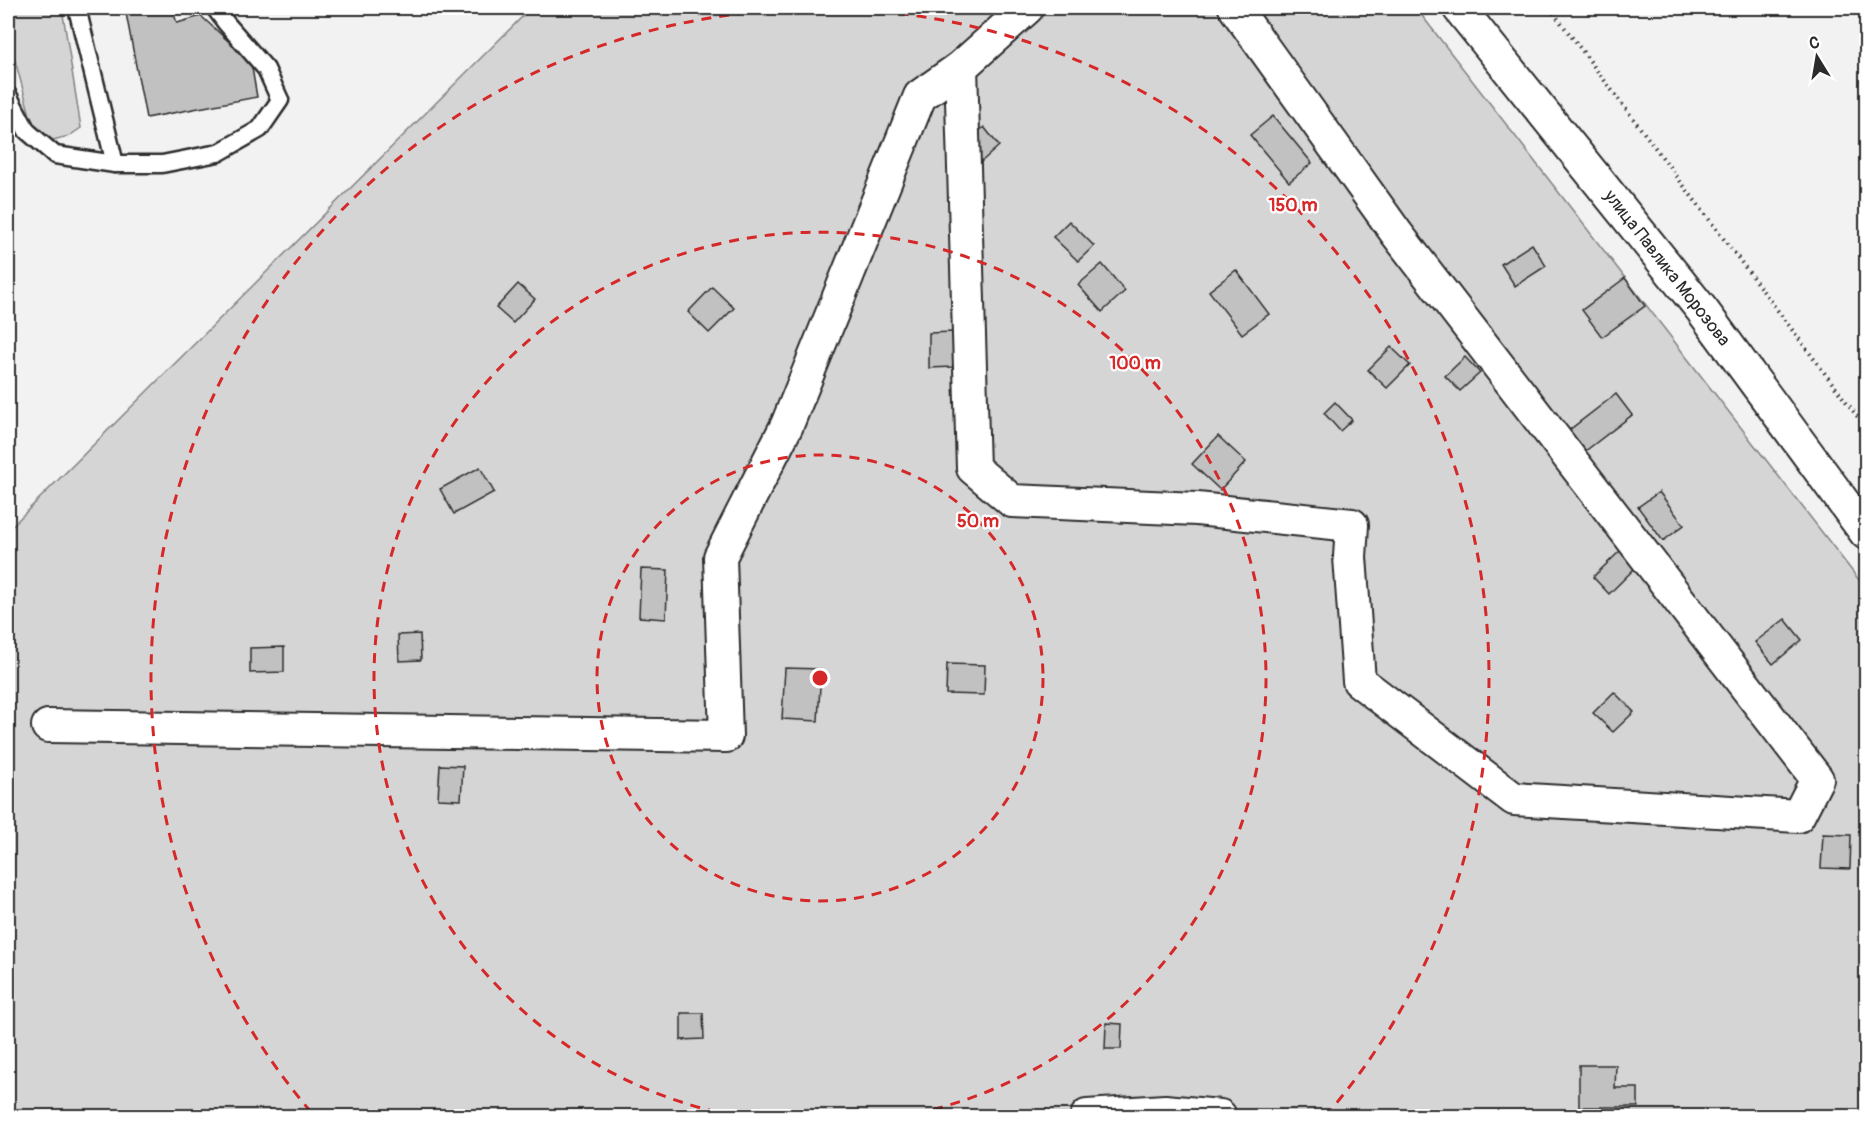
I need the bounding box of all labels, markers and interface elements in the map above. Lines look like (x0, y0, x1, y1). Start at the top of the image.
north arrow (1787, 27, 1847, 87)
text: С (1808, 32, 1821, 54)
street label: улица Павлика Морозова (1598, 184, 1735, 351)
text: 150 m (1269, 194, 1318, 217)
text: 100 m (1109, 352, 1161, 375)
text: 50 m (957, 510, 999, 533)
centre of rings (810, 668, 830, 688)

